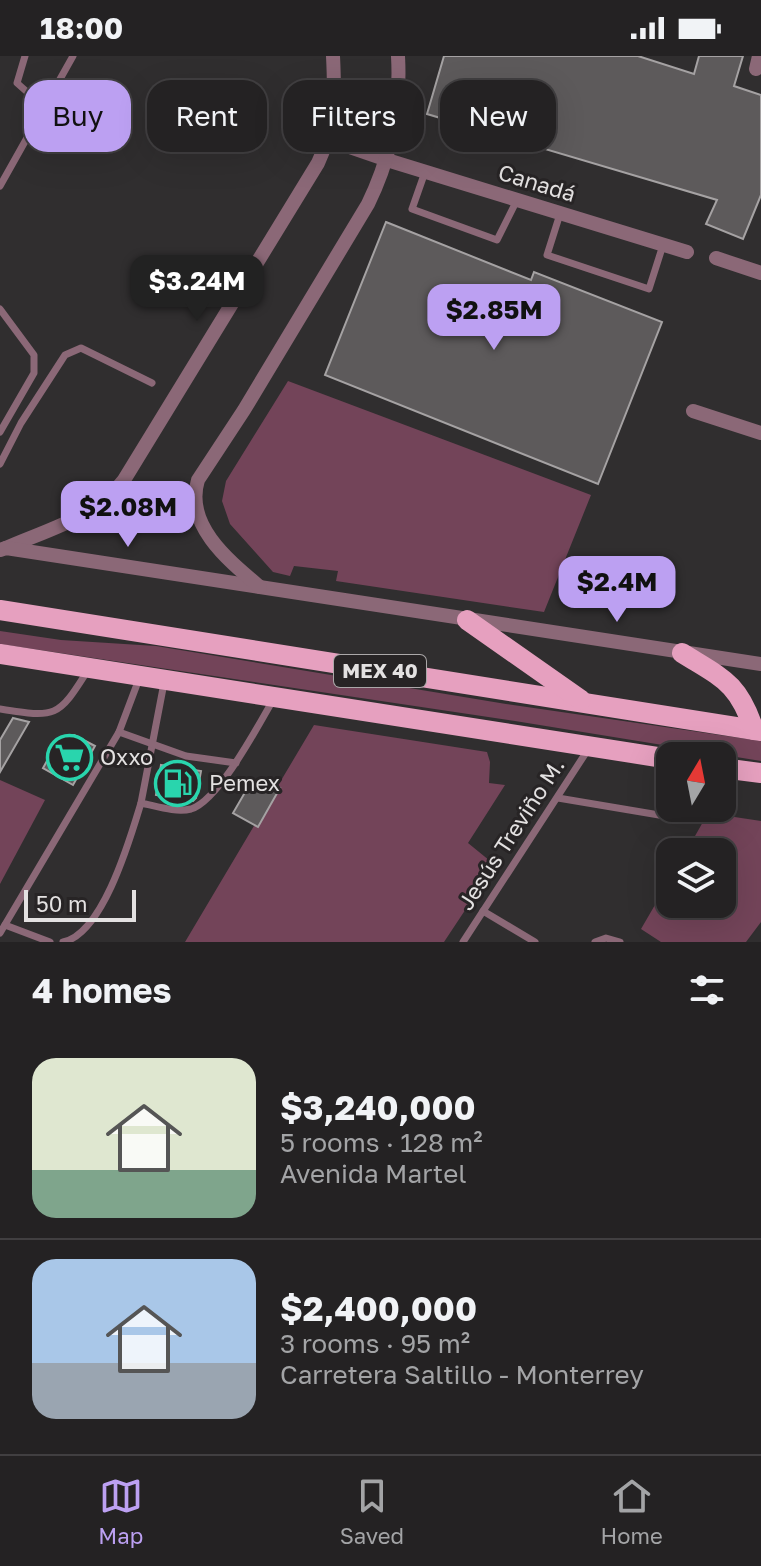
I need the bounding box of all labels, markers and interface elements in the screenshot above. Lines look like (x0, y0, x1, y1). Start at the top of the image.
text: 18:00 (40, 10, 123, 46)
chip: Buy (24, 80, 131, 152)
chip: Rent (147, 80, 267, 152)
chip: Filters (283, 80, 424, 152)
chip: New (440, 80, 556, 152)
street label: Canadá (495, 158, 579, 207)
pin: $3.24M (132, 255, 262, 323)
text: $3.24M (149, 265, 245, 296)
pin: $2.85M (429, 284, 559, 352)
text: $2.85M (445, 294, 543, 325)
pin: $2.08M (63, 481, 193, 549)
text: $2.08M (79, 491, 177, 522)
pin: $2.4M (561, 556, 673, 624)
text: $2.4M (577, 566, 658, 597)
road number: MEX 40 (334, 655, 426, 687)
supermarket icon: Oxxo (45, 733, 93, 781)
north arrow (656, 742, 736, 822)
map controls (656, 742, 736, 918)
place label: Oxxo (100, 743, 153, 770)
street label: Jesús Treviño M. (451, 753, 570, 915)
fuel station icon: Pemex (154, 759, 202, 807)
place label: Pemex (209, 769, 280, 796)
button: layers (656, 838, 736, 918)
scale bar (24, 886, 136, 922)
text: 50 m (36, 890, 87, 917)
icon: filters (685, 968, 729, 1012)
text: 4 homes (32, 970, 172, 1010)
text: $3,240,000 (280, 1087, 476, 1127)
icon: home (96, 1090, 192, 1186)
text: 5 rooms · 128 m² (280, 1127, 483, 1158)
text: Avenida Martel (280, 1158, 467, 1189)
text: $2,400,000 (280, 1288, 477, 1328)
icon: home (96, 1291, 192, 1387)
text: 3 rooms · 95 m² (280, 1328, 470, 1359)
text: Carretera Saltillo - Monterrey (280, 1359, 644, 1390)
tab: Map (98, 1474, 143, 1549)
tab: Saved (340, 1474, 404, 1549)
tab: Home (601, 1474, 663, 1549)

